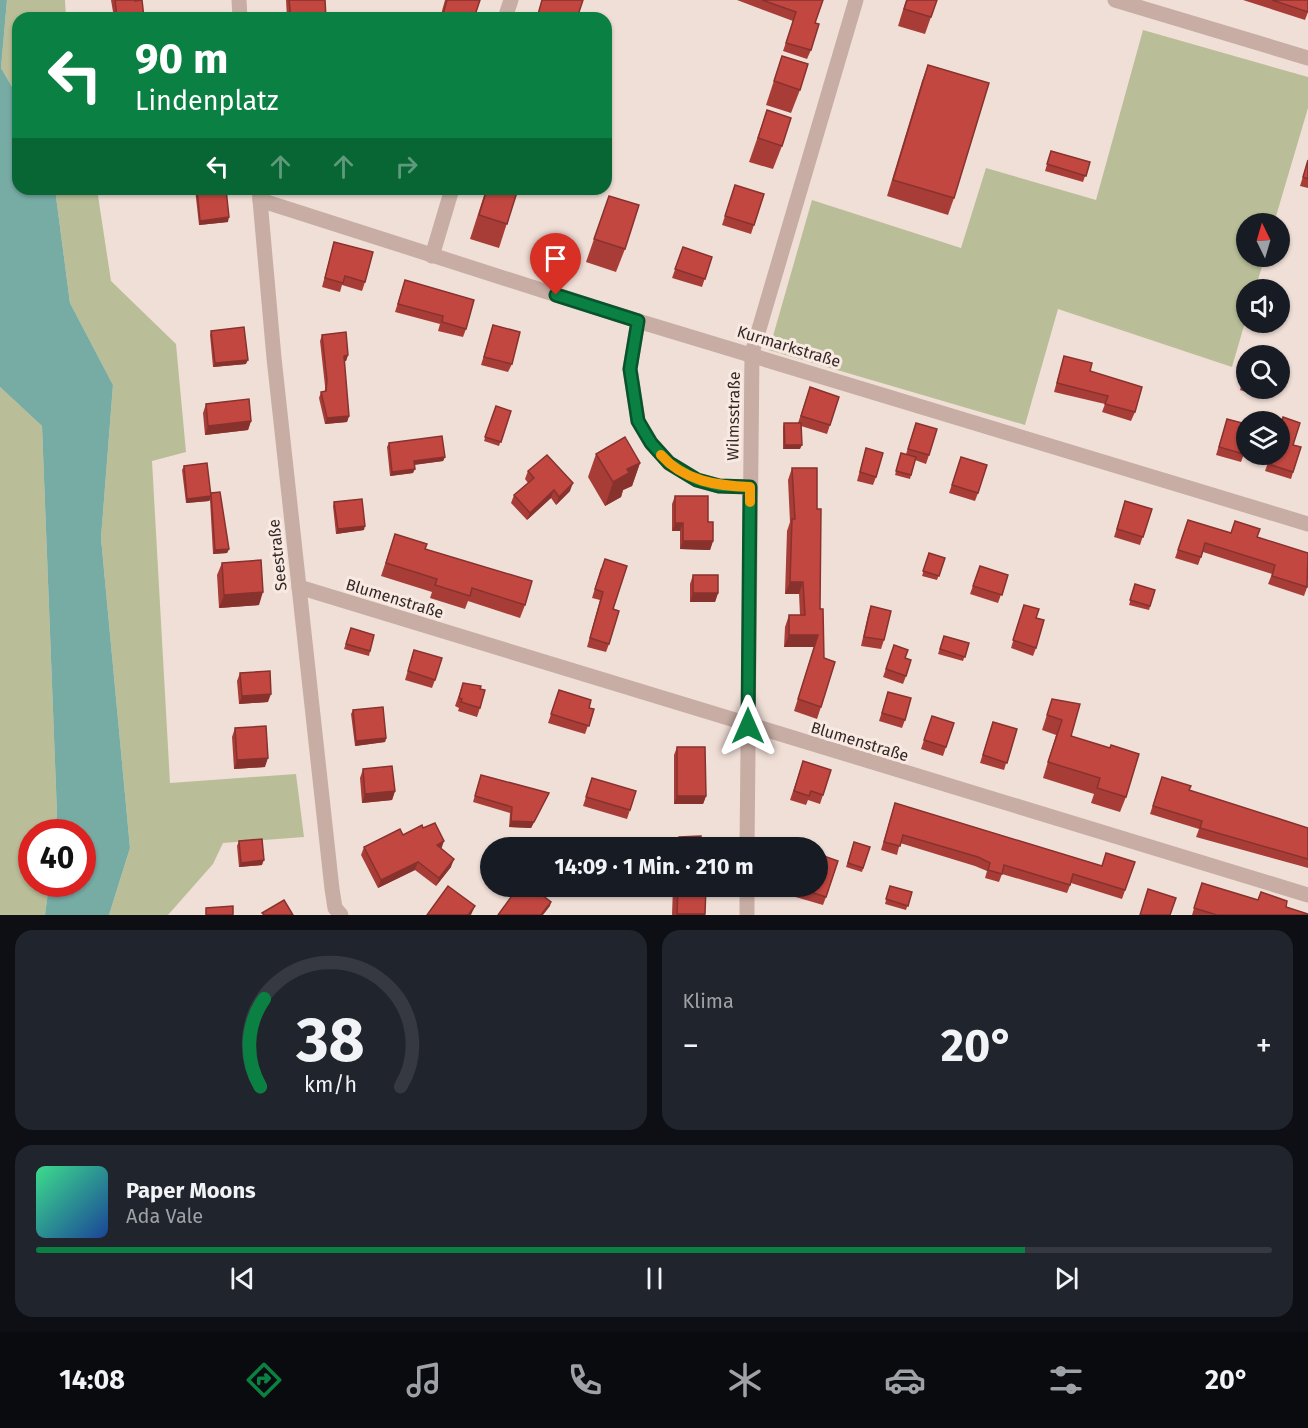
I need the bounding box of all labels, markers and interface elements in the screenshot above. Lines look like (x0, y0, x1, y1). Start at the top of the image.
text: 90 m (135, 34, 229, 84)
icon: left (36, 36, 114, 114)
text: Lindenplatz (135, 85, 279, 117)
icon: left (201, 150, 234, 183)
icon: ahead (264, 150, 297, 183)
icon: ahead (327, 150, 360, 183)
icon: right (390, 150, 423, 183)
north arrow (1236, 213, 1290, 267)
map controls (1236, 213, 1290, 465)
pin (530, 233, 581, 295)
icon: arrive (539, 242, 572, 275)
button: sound (1236, 279, 1290, 333)
street label: Kurmarkstraße (735, 322, 843, 371)
button: search (1236, 345, 1290, 399)
street label: Wilmsstraße (723, 371, 744, 461)
button: layers (1236, 411, 1290, 465)
street label: Seestraße (264, 518, 291, 592)
street label: Blumenstraße (344, 575, 446, 622)
position arrow (716, 694, 780, 758)
street label: Blumenstraße (809, 718, 911, 765)
speed limit sign: 40 (18, 819, 96, 897)
text: 14:09 · 1 Min. · 210 m (555, 853, 753, 880)
text: Klima (683, 989, 734, 1013)
text: 38 (295, 1003, 365, 1078)
text: 20° (941, 1019, 1014, 1073)
text: − (683, 1026, 699, 1066)
text: + (1256, 1026, 1272, 1066)
text: km/h (304, 1072, 357, 1098)
text: Paper Moons (126, 1177, 256, 1204)
text: Ada Vale (126, 1204, 203, 1228)
icon: previous (226, 1262, 259, 1295)
icon: pause (638, 1262, 671, 1295)
icon: next (1050, 1262, 1083, 1295)
icon: directions (243, 1359, 285, 1401)
icon: music (403, 1359, 445, 1401)
icon: phone (564, 1359, 606, 1401)
icon: climate (724, 1359, 766, 1401)
icon: car (884, 1359, 926, 1401)
icon: filters (1045, 1359, 1087, 1401)
text: 14:08 (59, 1364, 125, 1396)
text: 20° (1205, 1364, 1249, 1396)

